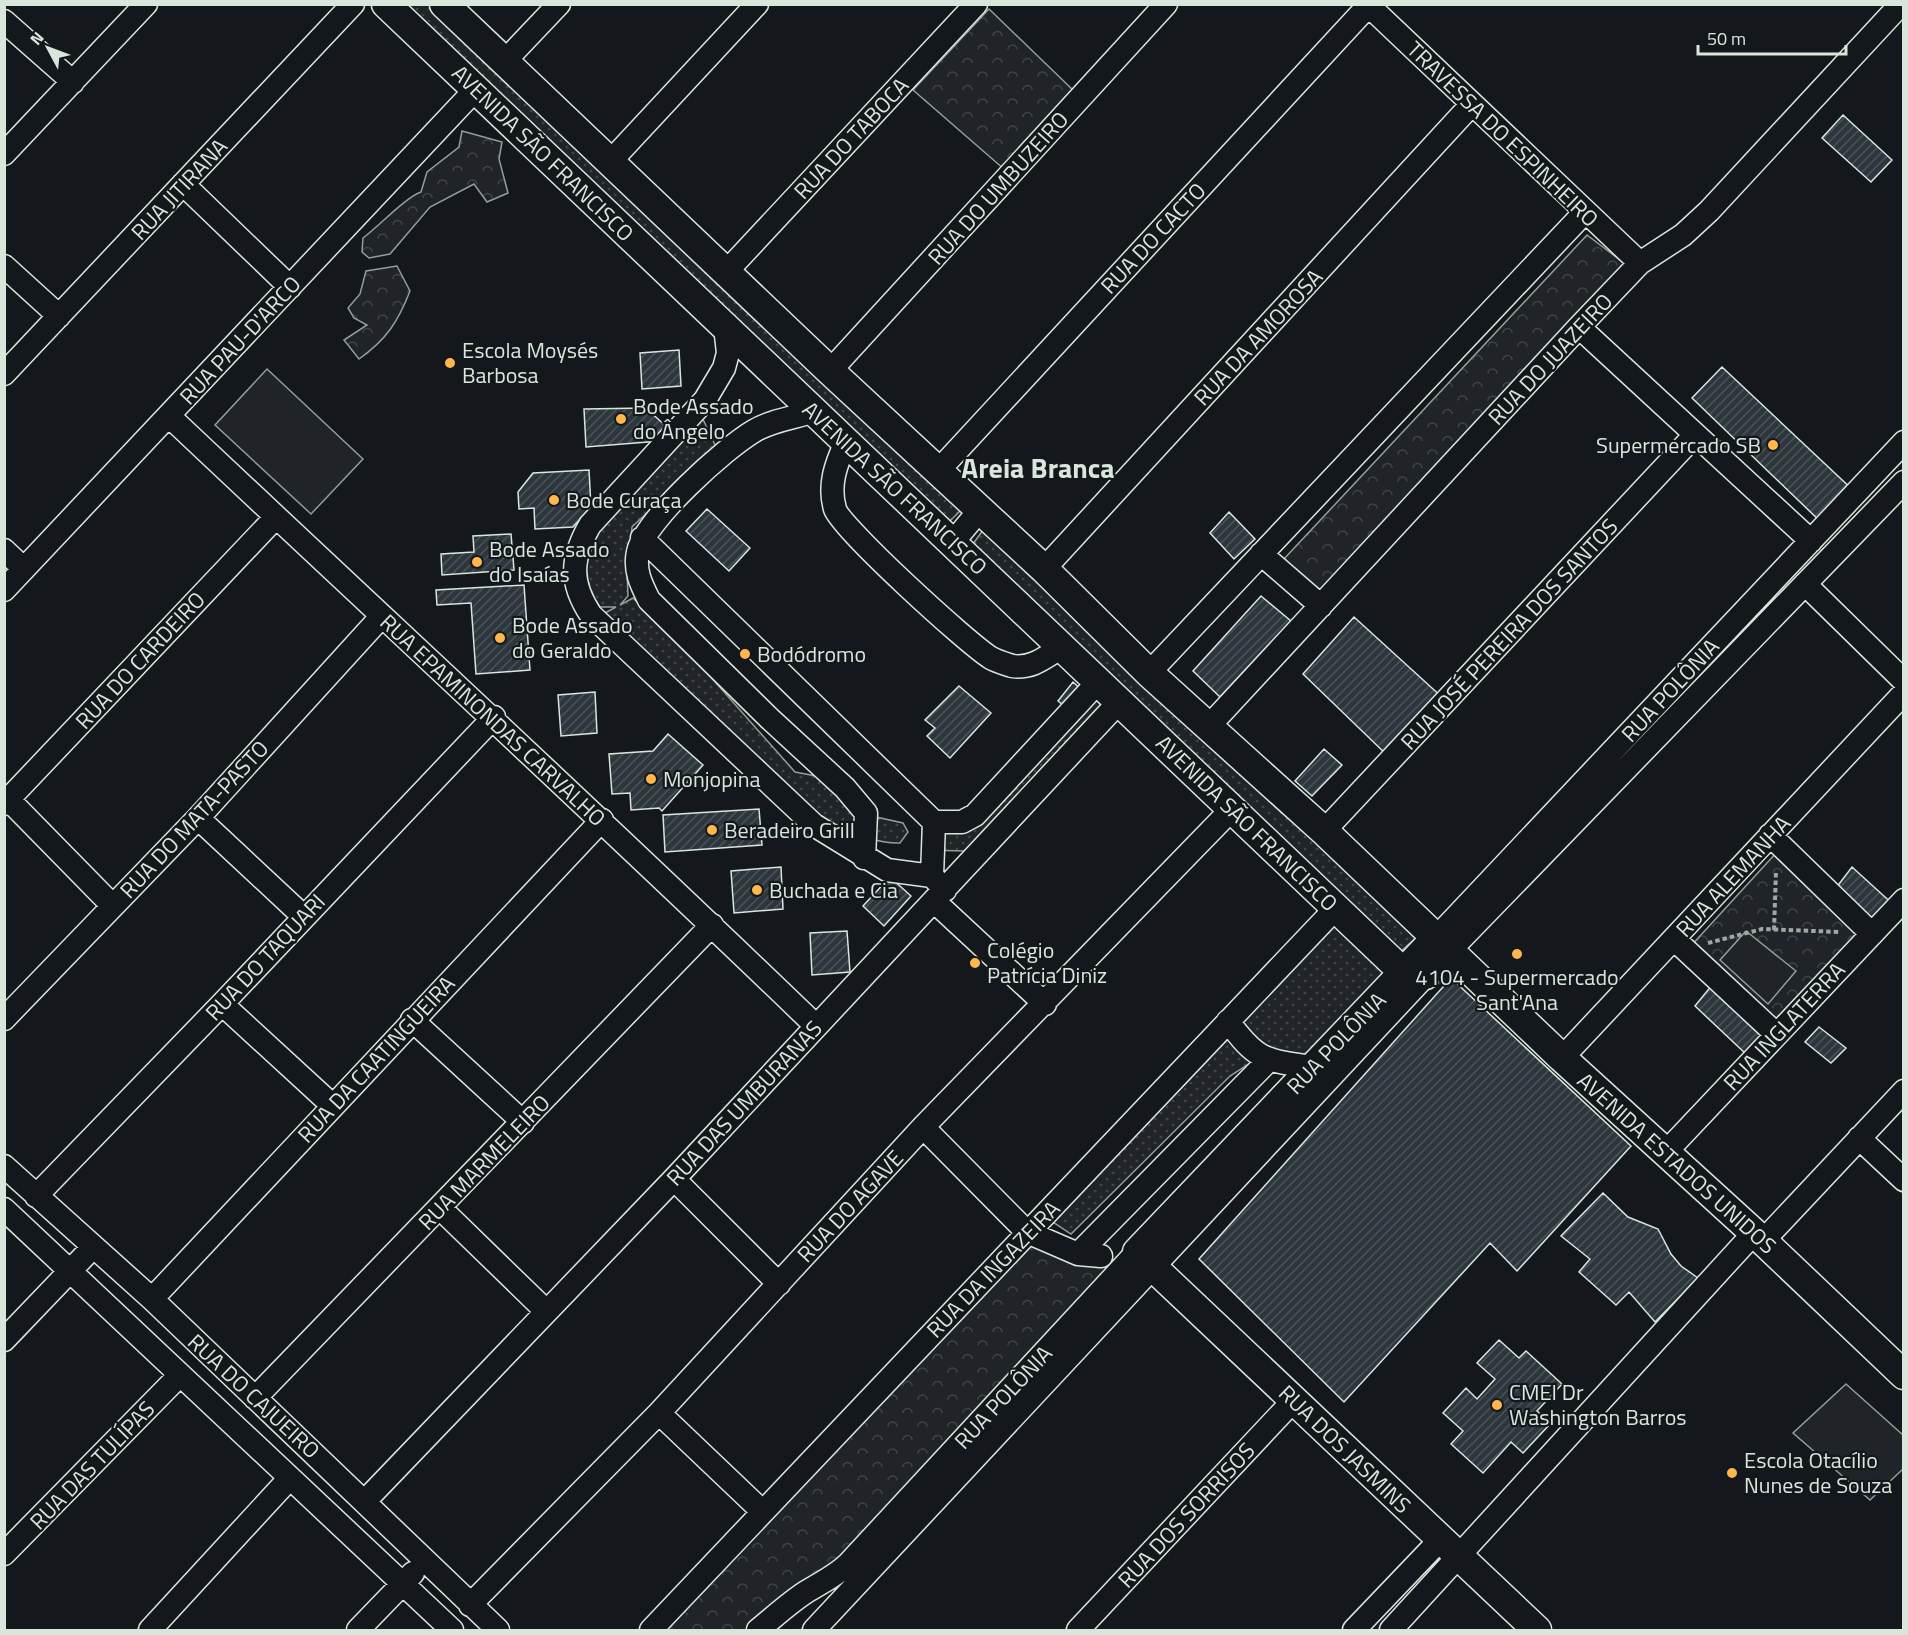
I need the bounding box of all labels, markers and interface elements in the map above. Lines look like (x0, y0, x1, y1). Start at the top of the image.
north arrow (18, 18, 78, 78)
scale bar (1698, 18, 1846, 56)
text: 50 m (1707, 25, 1746, 52)
text: N (24, 26, 49, 50)
street label: TRAVESSA DO ESPINHEIRO (1399, 33, 1607, 235)
street label: AVENIDA SÃO FRANCISCO (444, 57, 642, 249)
street label: RUA DO TABOCA (785, 69, 917, 207)
street label: RUA DO UMBUZEIRO (919, 103, 1077, 273)
street label: RUA JITIRANA (123, 130, 235, 248)
street label: RUA DO CACTO (1092, 175, 1214, 301)
street label: RUA DA AMOROSA (1185, 261, 1331, 413)
street label: RUA PAU-D'ARCO (171, 268, 309, 412)
street label: RUA DO JUAZEIRO (1480, 285, 1620, 433)
place label: Escola Moysés Barbosa (462, 333, 598, 392)
marker: Escola Moysés Barbosa (443, 356, 457, 370)
place label: Bode Assado do Ângelo (633, 389, 754, 448)
street label: AVENIDA SÃO FRANCISCO (795, 393, 995, 583)
marker: Bode Assado do Ângelo (614, 412, 628, 426)
place label: Supermercado SB (1596, 428, 1761, 462)
marker: Supermercado SB (1766, 438, 1780, 452)
district label: Areia Branca (961, 446, 1115, 489)
place label: Bode Curaça (566, 483, 681, 517)
marker: Bode Curaça (547, 493, 561, 507)
street label: RUA JOSÉ PEREIRA DOS SANTOS (1392, 511, 1626, 757)
place label: Bode Assado do Isaías (489, 532, 610, 591)
marker: Bode Assado do Isaías (470, 555, 484, 569)
street label: RUA DO CARDEIRO (67, 583, 213, 737)
street label: RUA EPAMINONDAS CARVALHO (372, 606, 614, 834)
place label: Bode Assado do Geraldo (512, 608, 633, 667)
street label: RUA POLÔNIA (1613, 630, 1727, 750)
marker: Bode Assado do Geraldo (493, 631, 507, 645)
place label: Bodódromo (757, 637, 866, 671)
marker: Bodódromo (738, 647, 752, 661)
street label: AVENIDA SÃO FRANCISCO (1148, 727, 1346, 919)
street label: RUA DO MATA-PASTO (111, 732, 277, 906)
place label: Monjopina (663, 762, 760, 796)
marker: Monjopina (644, 772, 658, 786)
street label: RUA ALEMANHA (1667, 807, 1799, 945)
place label: Beradeiro Grill (724, 813, 855, 847)
marker: Beradeiro Grill (705, 823, 719, 837)
place label: Buchada e Cia (769, 873, 898, 907)
marker: Buchada e Cia (750, 883, 764, 897)
street label: RUA DO TAQUARI (197, 886, 333, 1028)
place label: Colégio Patrícia Diniz (987, 933, 1107, 992)
marker: 4104 - Supermercado Sant'Ana (1510, 947, 1524, 961)
street label: RUA INGLATERRA (1715, 954, 1853, 1098)
marker: Colégio Patrícia Diniz (968, 956, 982, 970)
place label: 4104 - Supermercado Sant'Ana (1415, 960, 1619, 1019)
street label: RUA DA CAATINGUEIRA (289, 968, 463, 1150)
street label: RUA POLÔNIA (1278, 984, 1394, 1102)
street label: RUA DAS UMBURANAS (658, 1013, 830, 1193)
street label: AVENIDA ESTADOS UNIDOS (1570, 1064, 1784, 1262)
street label: RUA MARMELEIRO (410, 1086, 558, 1238)
street label: RUA DO AGAVE (789, 1142, 911, 1270)
street label: RUA DA INGAZEIRA (918, 1192, 1068, 1346)
street label: RUA DO CAJUEIRO (180, 1326, 328, 1466)
street label: RUA POLÔNIA (946, 1337, 1060, 1457)
place label: CMEI Dr Washington Barros (1509, 1375, 1687, 1434)
street label: RUA DOS JASMINS (1271, 1377, 1419, 1521)
street label: RUA DAS TULÍPAS (21, 1393, 163, 1537)
marker: CMEI Dr Washington Barros (1490, 1398, 1504, 1412)
street label: RUA DOS SORRISOS (1109, 1435, 1263, 1595)
place label: Escola Otacílio Nunes de Souza (1744, 1443, 1892, 1502)
marker: Escola Otacílio Nunes de Souza (1725, 1466, 1739, 1480)

